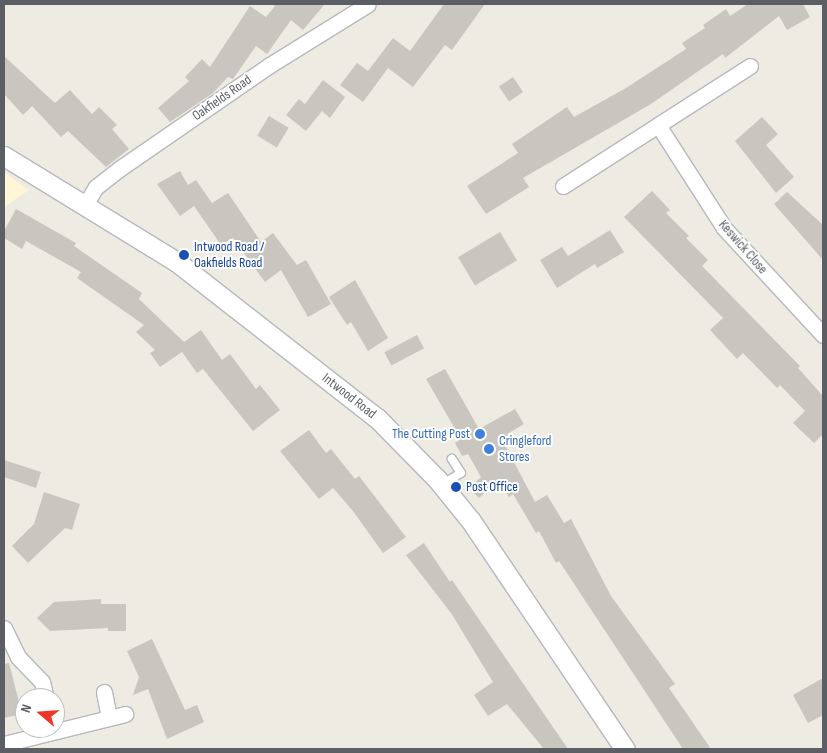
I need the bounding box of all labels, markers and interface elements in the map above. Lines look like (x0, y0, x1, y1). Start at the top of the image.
street label: Oakfields Road (189, 72, 255, 124)
street label: Keswick Close (715, 216, 771, 278)
place label: Intwood Road / Oakfields Road (194, 239, 264, 272)
marker: Intwood Road / Oakfields Road (178, 249, 190, 261)
street label: Intwood Road (319, 370, 379, 422)
place label: The Cutting Post (392, 426, 470, 442)
marker: The Cutting Post (474, 428, 486, 440)
place label: Cringleford Stores (499, 433, 551, 466)
marker: Cringleford Stores (483, 443, 495, 455)
place label: Post Office (466, 479, 518, 495)
marker: Post Office (450, 481, 462, 493)
north arrow (15, 688, 65, 738)
text: N (17, 702, 35, 715)

